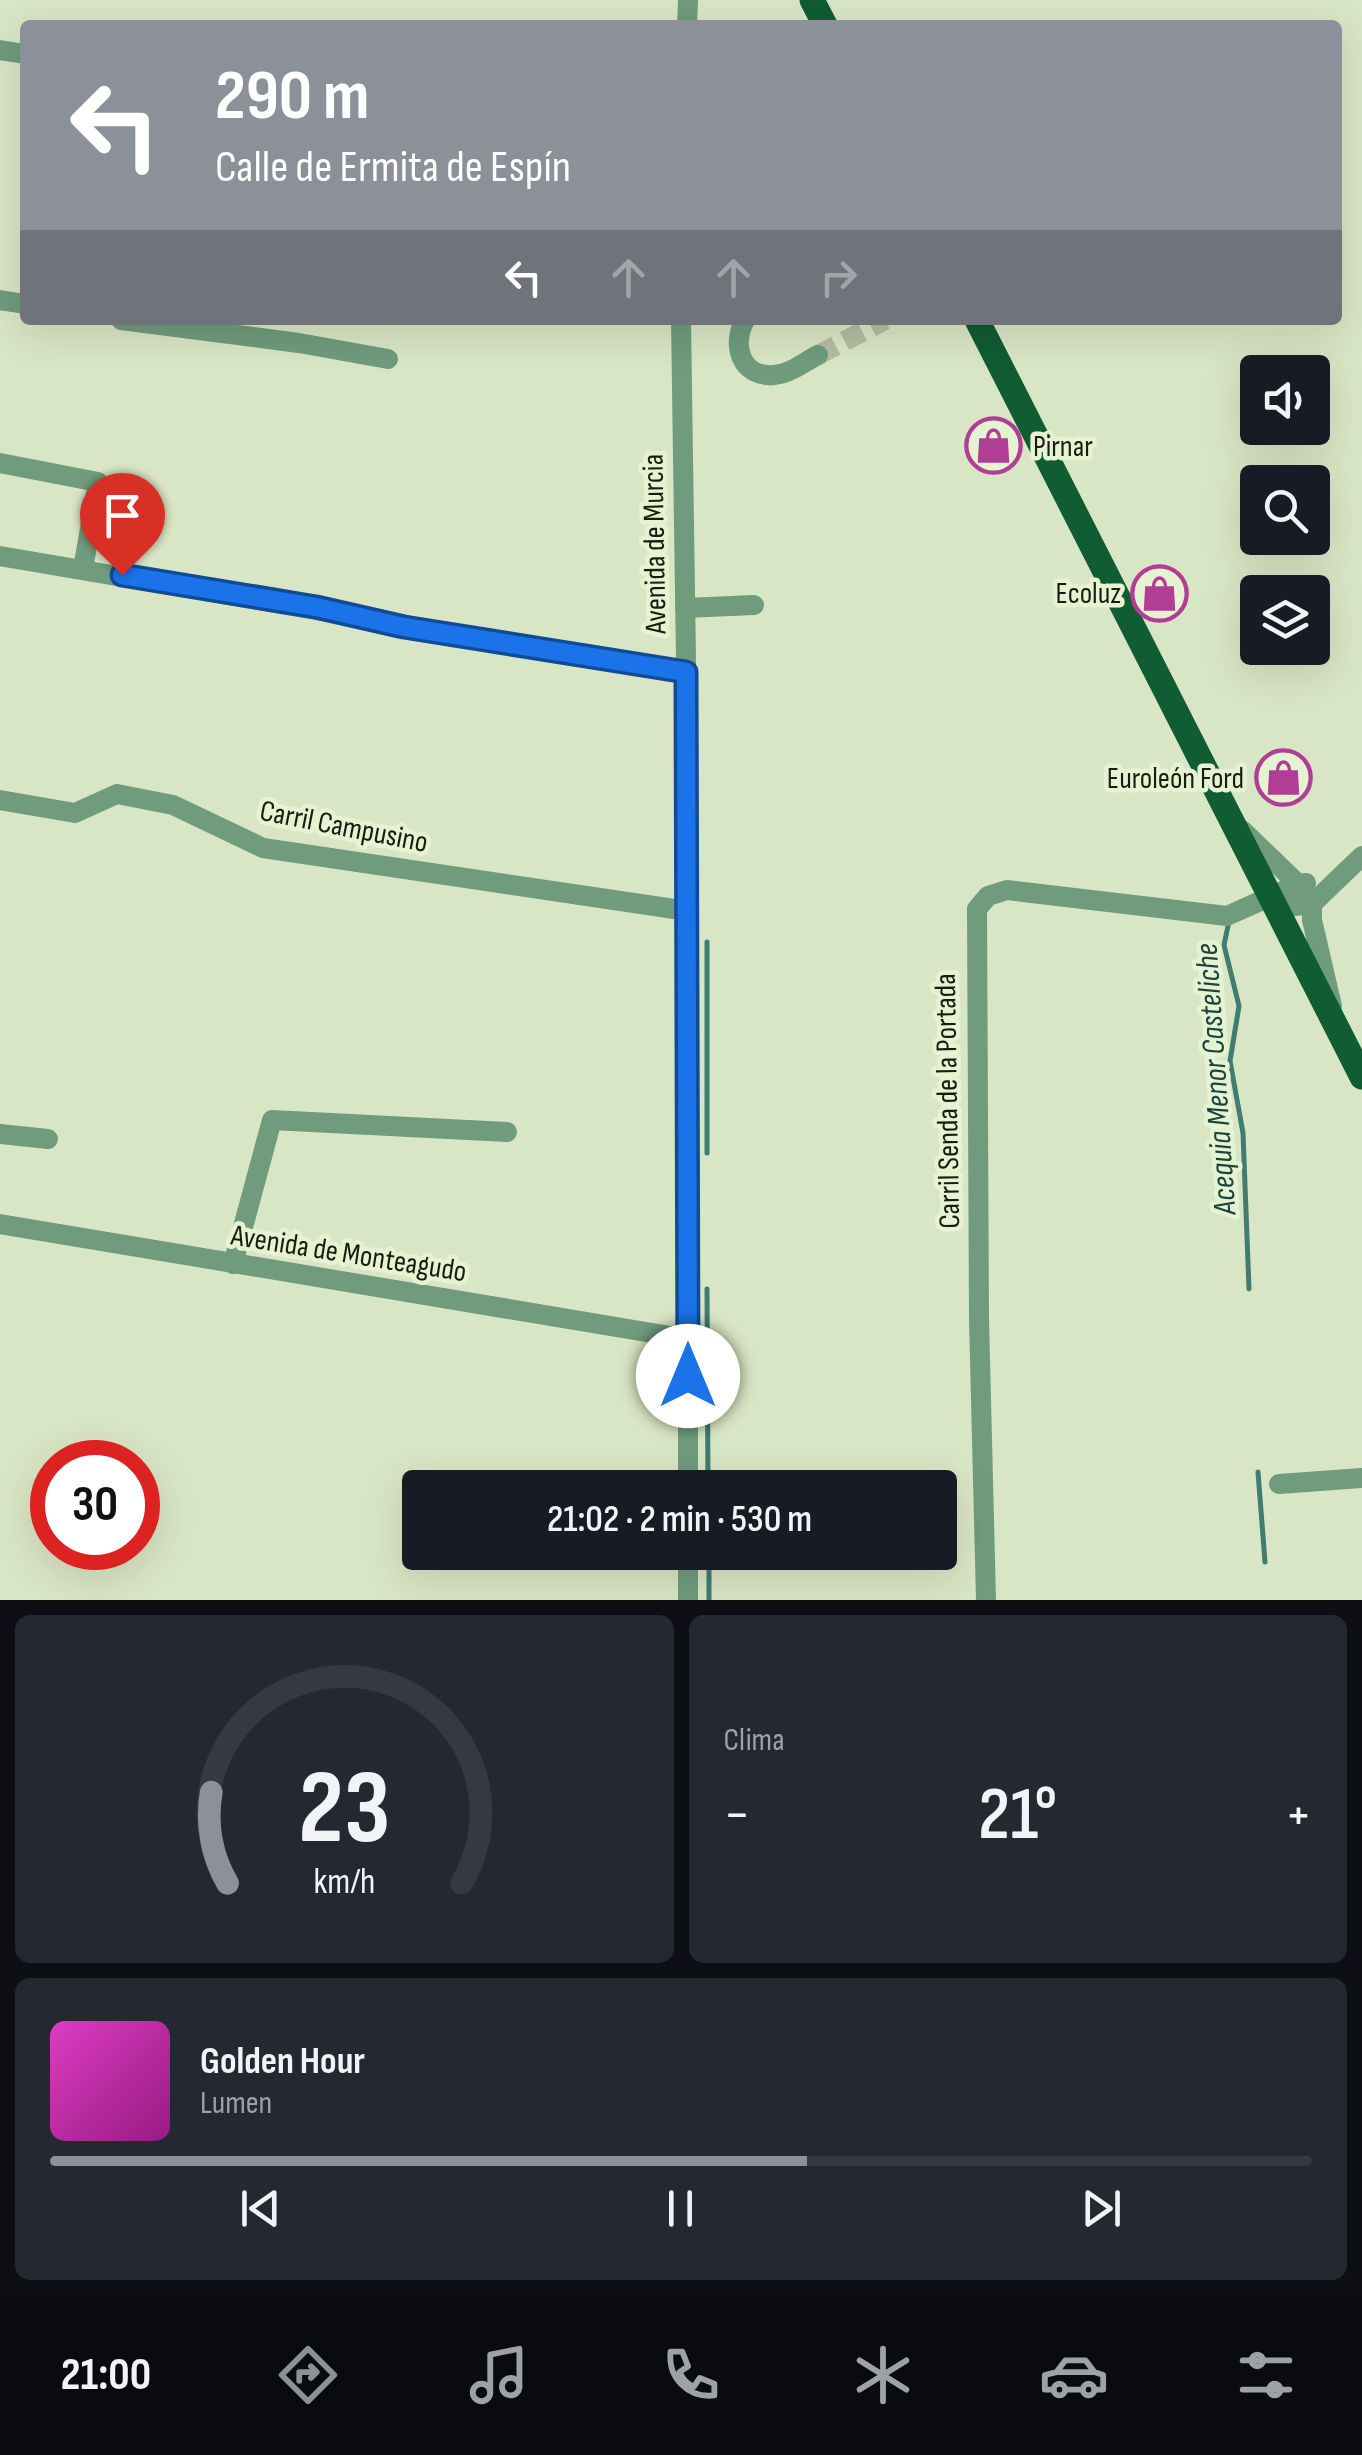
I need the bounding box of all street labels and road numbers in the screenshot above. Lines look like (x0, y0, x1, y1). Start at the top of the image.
street label: Avenida de Murcia (635, 454, 675, 635)
street label: Carril Campusino (257, 793, 431, 861)
street label: Carril Senda de la Portada (928, 973, 968, 1229)
street label: Avenida de Monteagudo (228, 1217, 469, 1290)

